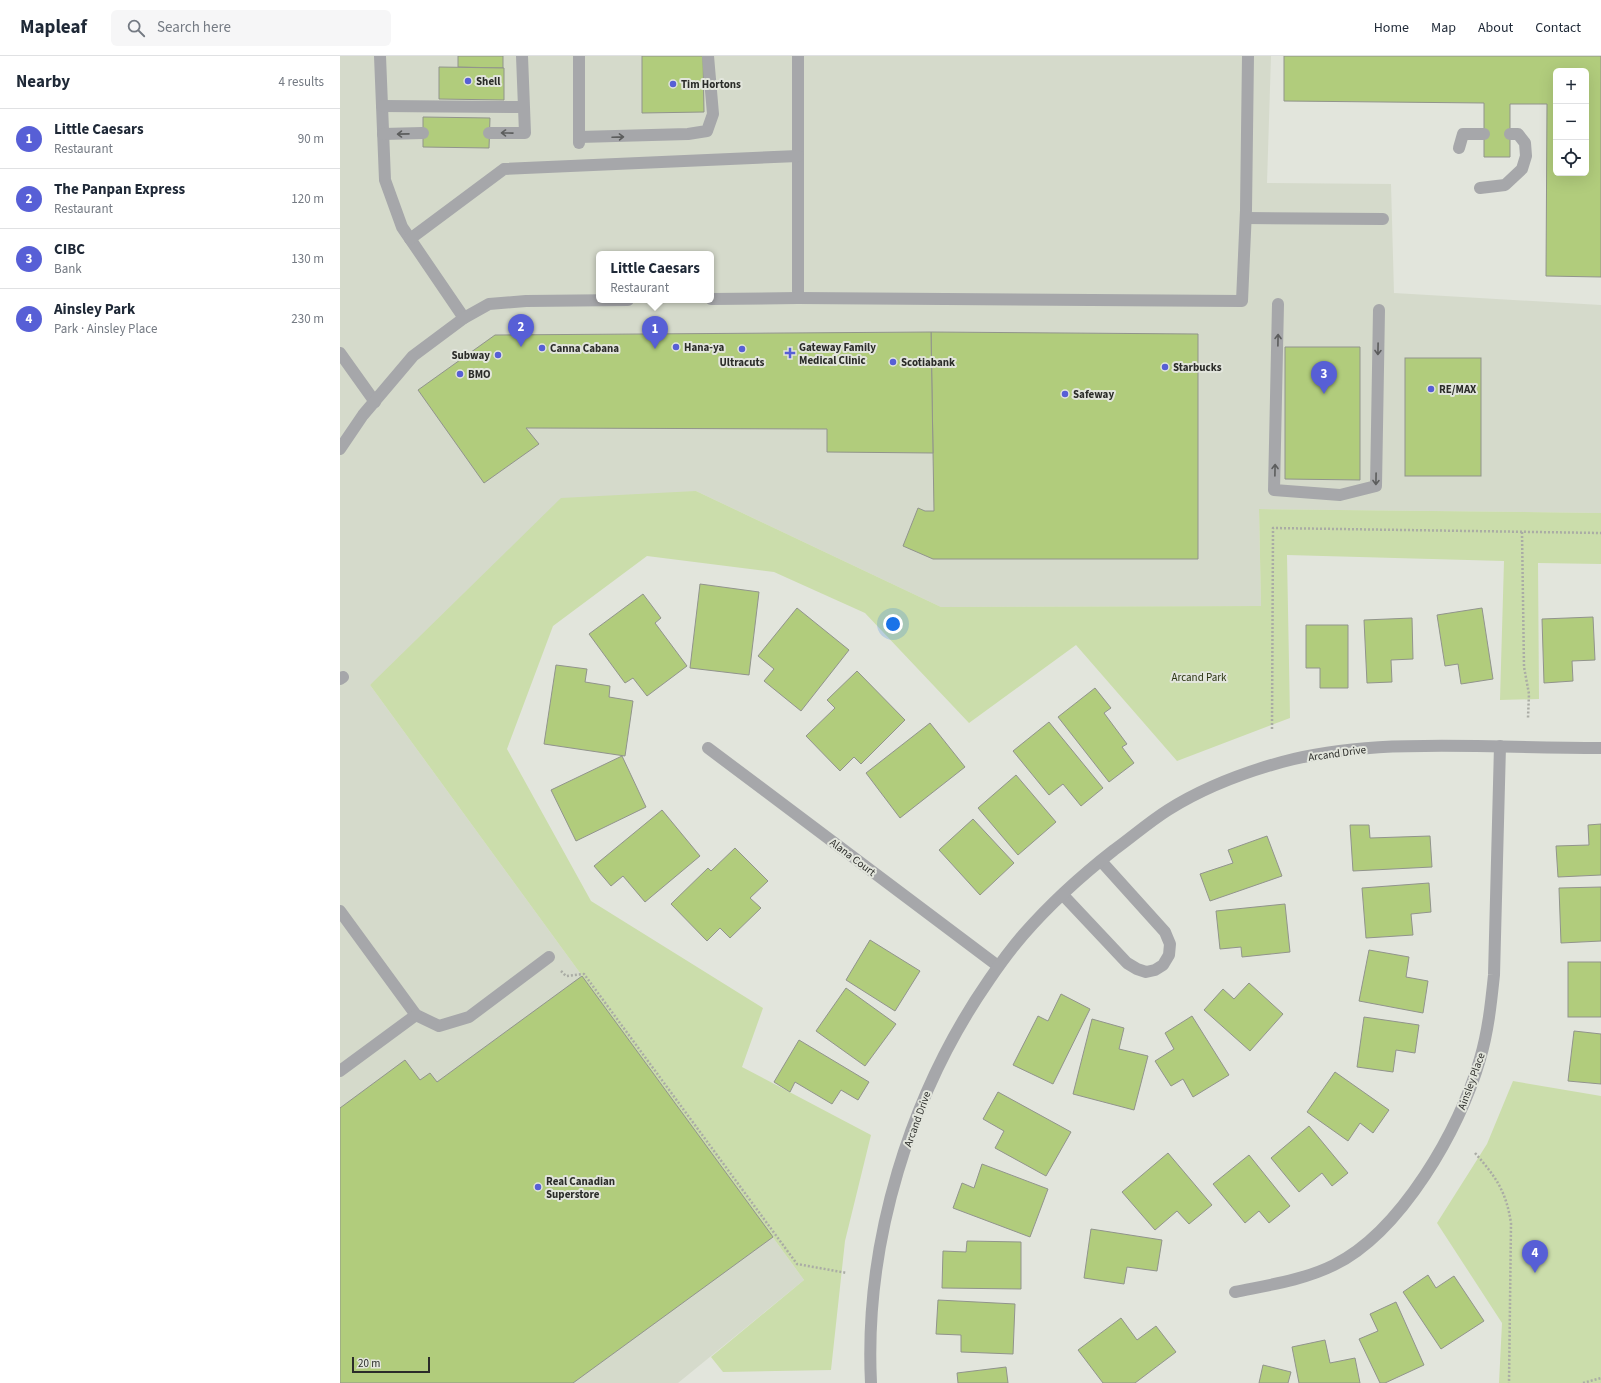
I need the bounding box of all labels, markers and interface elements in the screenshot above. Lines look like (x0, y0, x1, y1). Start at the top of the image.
search box (111, 10, 391, 46)
text: Mapleaf (20, 14, 87, 41)
icon: search (125, 17, 147, 39)
text: Search here (157, 17, 231, 38)
text: Home (1374, 18, 1409, 38)
text: Map (1431, 18, 1456, 38)
text: About (1478, 18, 1513, 38)
text: Contact (1535, 18, 1581, 38)
map controls (1553, 68, 1589, 176)
button: + (1553, 68, 1589, 104)
text: Nearby (16, 70, 70, 94)
text: 4 results (279, 73, 324, 91)
place label: Shell (476, 74, 501, 89)
marker: Shell (463, 76, 473, 86)
place label: Tim Hortons (681, 77, 741, 92)
marker: Tim Hortons (668, 79, 678, 89)
button: − (1553, 104, 1589, 140)
text: Little Caesars (54, 119, 144, 140)
one-way arrow (501, 129, 514, 137)
text: 1 (26, 130, 32, 148)
text: 90 m (298, 130, 324, 148)
one-way arrow (397, 130, 410, 138)
one-way arrow (611, 133, 624, 140)
text: Restaurant (54, 140, 113, 158)
button: locate (1553, 140, 1589, 176)
text: The Panpan Express (54, 179, 185, 200)
text: 2 (26, 190, 32, 208)
text: 120 m (291, 190, 324, 208)
text: Restaurant (54, 200, 113, 218)
text: CIBC (54, 239, 85, 260)
text: 3 (26, 250, 32, 268)
text: 130 m (291, 250, 324, 268)
popup (596, 251, 714, 303)
text: Little Caesars (610, 258, 700, 279)
text: Bank (54, 260, 82, 278)
text: Restaurant (610, 279, 669, 297)
text: Ainsley Park (54, 299, 135, 320)
text: 4 (26, 310, 32, 328)
text: 230 m (291, 310, 324, 328)
pin: 2 (508, 314, 534, 347)
pin: 1 (642, 316, 668, 349)
text: Park · Ainsley Place (54, 320, 157, 338)
one-way arrow (1274, 334, 1281, 347)
place label: Hana-ya (684, 340, 724, 355)
place label: Gateway Family Medical Clinic (799, 340, 876, 368)
place label: Canna Cabana (550, 341, 619, 356)
marker: Hana-ya (671, 342, 681, 352)
one-way arrow (1374, 342, 1382, 355)
marker: Canna Cabana (537, 343, 547, 353)
marker: Ultracuts (737, 344, 747, 354)
marker: Gateway Family Medical Clinic (784, 347, 796, 359)
place label: Subway (451, 348, 490, 363)
marker: Subway (493, 350, 503, 360)
place label: Ultracuts (720, 355, 765, 370)
place label: Scotiabank (901, 355, 955, 370)
marker: Scotiabank (888, 357, 898, 367)
place label: Starbucks (1173, 360, 1222, 375)
pin: 3 (1311, 361, 1337, 394)
marker: Starbucks (1160, 362, 1170, 372)
place label: BMO (468, 367, 491, 382)
marker: BMO (455, 369, 465, 379)
place label: RE/MAX (1439, 382, 1477, 397)
marker: RE/MAX (1426, 384, 1436, 394)
place label: Safeway (1073, 387, 1114, 402)
marker: Safeway (1060, 389, 1070, 399)
one-way arrow (1271, 464, 1279, 477)
one-way arrow (1372, 472, 1380, 485)
your location (883, 614, 903, 634)
park label: Arcand Park (1171, 670, 1227, 685)
street label: Arcand Drive (1307, 742, 1368, 765)
street label: Alana Court (827, 835, 879, 880)
street label: Ainsley Place (1454, 1050, 1489, 1112)
street label: Arcand Drive (900, 1089, 935, 1149)
place label: Real Canadian Superstore (546, 1174, 615, 1202)
marker: Real Canadian Superstore (533, 1182, 543, 1192)
pin: 4 (1522, 1240, 1548, 1273)
scale bar (352, 1355, 430, 1374)
text: 20 m (358, 1356, 380, 1371)

